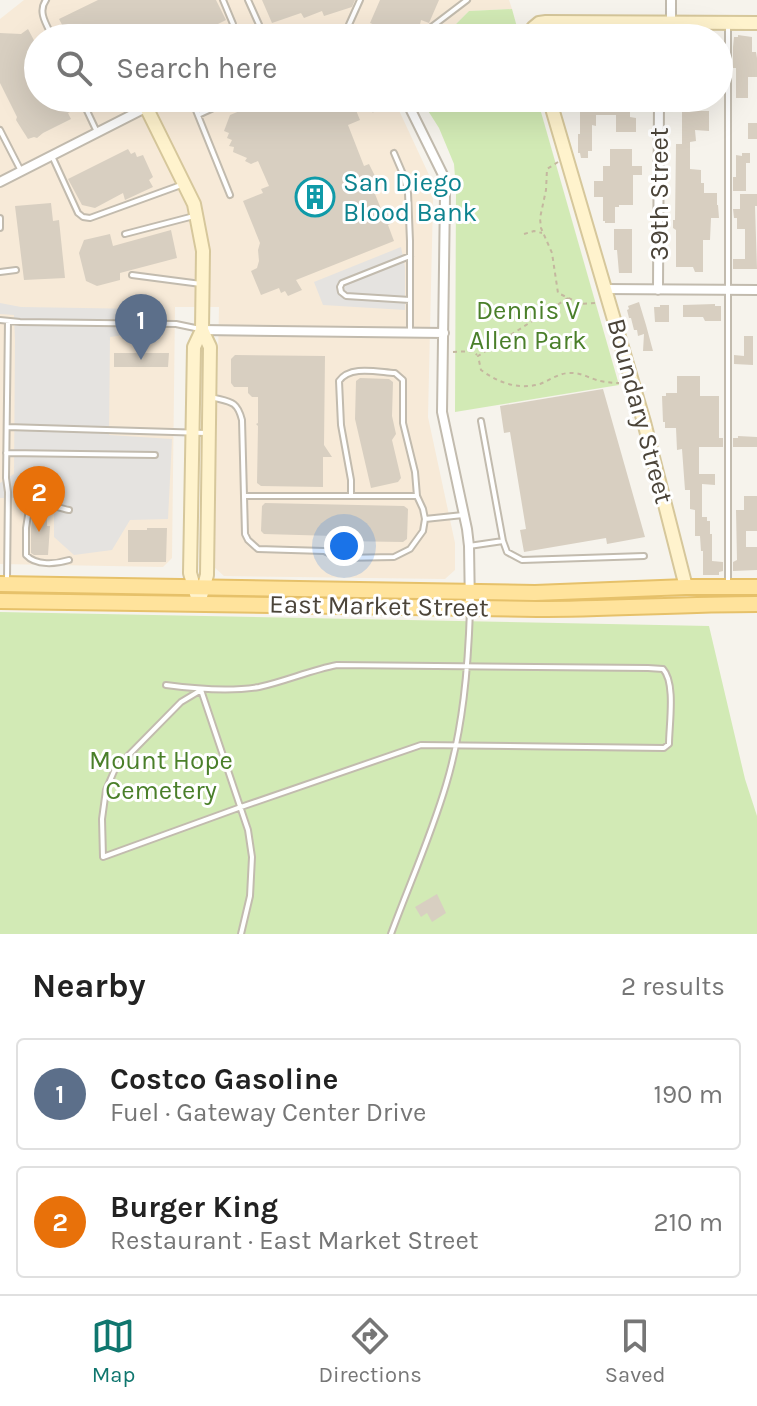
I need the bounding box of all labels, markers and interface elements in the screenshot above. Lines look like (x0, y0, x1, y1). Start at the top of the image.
search box (24, 24, 733, 112)
icon: search (52, 46, 96, 90)
text: Search here (116, 50, 277, 86)
street label: 39th Street (644, 127, 675, 261)
place label: San Diego Blood Bank (343, 167, 477, 228)
building icon: San Diego Blood Bank (294, 176, 336, 218)
pin: 1 (115, 294, 167, 360)
park label: Dennis V Allen Park (469, 295, 587, 356)
street label: Boundary Street (600, 315, 680, 507)
pin: 2 (13, 466, 65, 532)
your location (324, 526, 364, 566)
street label: East Market Street (269, 589, 489, 623)
park label: Mount Hope Cemetery (89, 745, 233, 806)
text: Nearby (32, 966, 146, 1006)
text: 2 results (621, 971, 725, 1002)
text: Costco Gasoline (110, 1061, 338, 1097)
text: 1 (55, 1079, 65, 1110)
text: 190 m (653, 1079, 723, 1110)
text: Fuel · Gateway Center Drive (110, 1097, 426, 1128)
text: Burger King (110, 1189, 278, 1225)
text: 2 (52, 1207, 68, 1238)
text: 210 m (653, 1207, 723, 1238)
text: Restaurant · East Market Street (110, 1225, 479, 1256)
tab: Map (91, 1314, 135, 1388)
tab: Directions (318, 1314, 422, 1388)
tab: Saved (605, 1314, 666, 1388)

